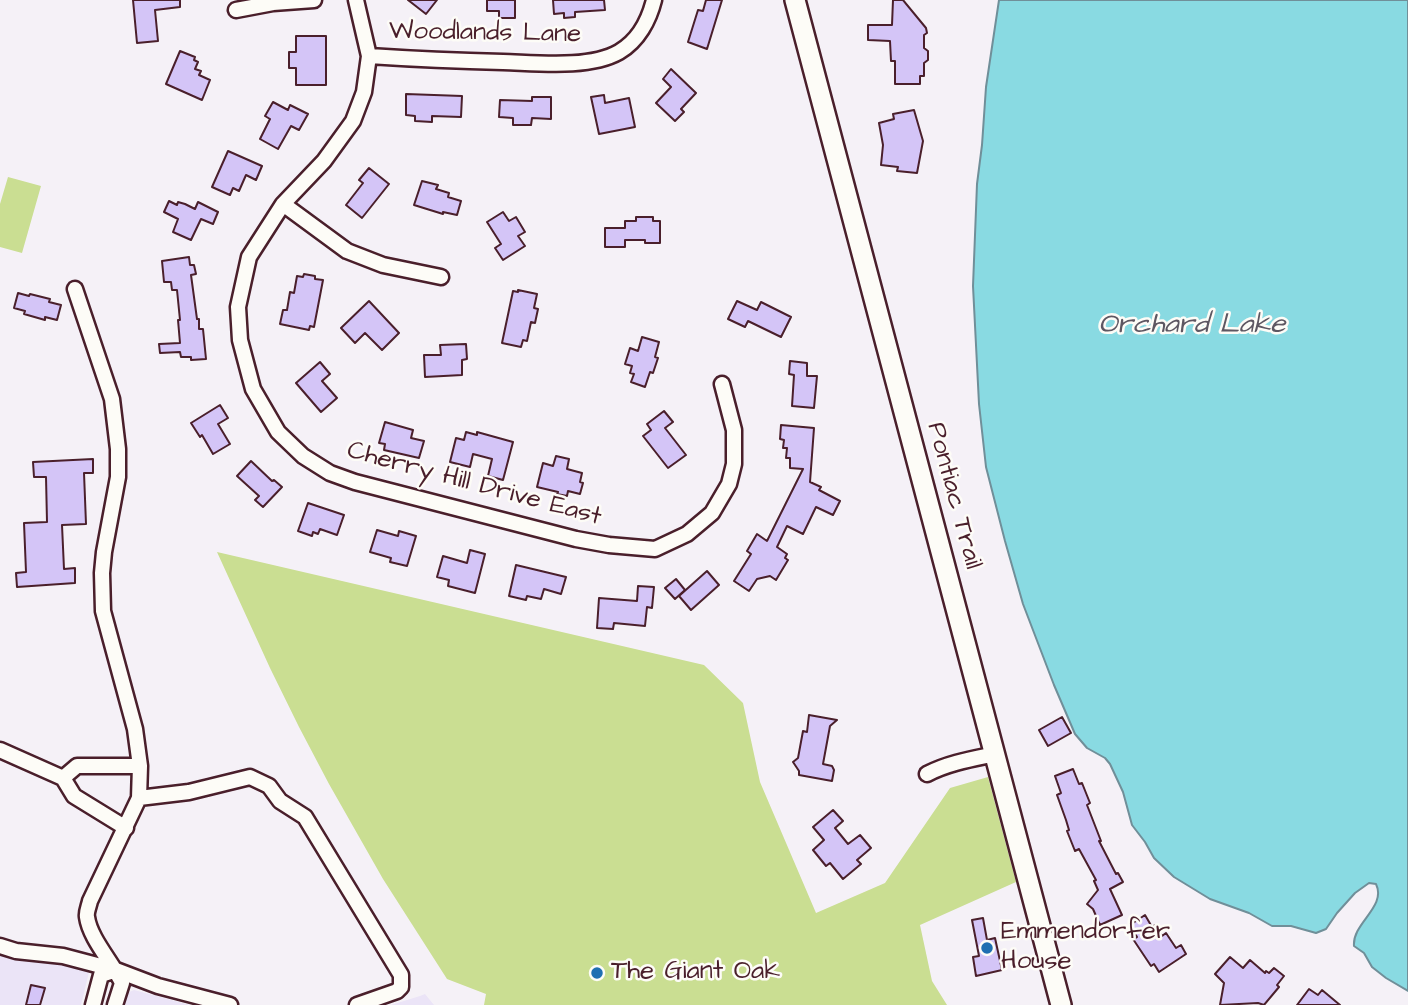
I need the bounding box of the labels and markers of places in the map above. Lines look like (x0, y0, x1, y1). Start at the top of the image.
place label: Emmendorfer House (1001, 917, 1170, 978)
marker: Emmendorfer House (979, 940, 995, 956)
place label: The Giant Oak (611, 957, 780, 989)
marker: The Giant Oak (589, 965, 605, 981)

